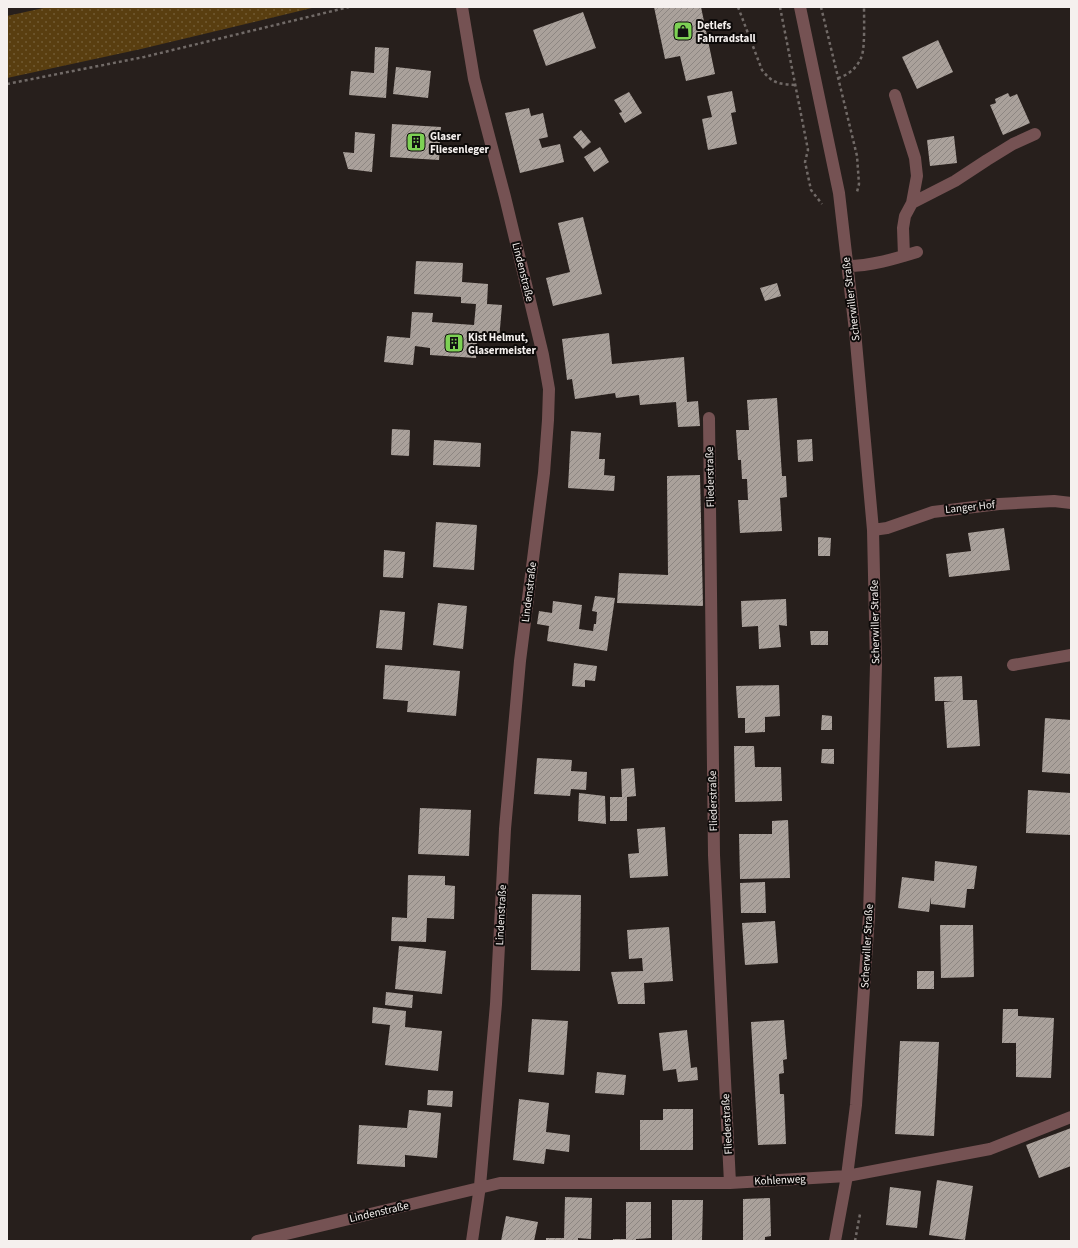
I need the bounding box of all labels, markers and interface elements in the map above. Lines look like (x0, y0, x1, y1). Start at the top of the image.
place label: Detlefs Fahrradstall (697, 18, 757, 46)
shop icon: Detlefs Fahrradstall (672, 20, 694, 42)
place label: Glaser Fliesenleger (430, 129, 490, 157)
building icon: Glaser Fliesenleger (405, 131, 427, 153)
street label: Lindenstraße (508, 241, 538, 304)
street label: Scherwiller Straße (838, 256, 864, 342)
place label: Kist Helmut, Glasermeister (468, 330, 536, 358)
building icon: Kist Helmut, Glasermeister (443, 332, 465, 354)
street label: Fliederstraße (702, 446, 718, 508)
street label: Langer Hof (944, 497, 996, 517)
street label: Lindenstraße (518, 560, 540, 623)
street label: Scherwiller Straße (867, 579, 883, 664)
street label: Fliederstraße (705, 770, 721, 832)
street label: Lindenstraße (492, 884, 510, 946)
street label: Scherwiller Straße (857, 903, 877, 988)
street label: Fliederstraße (718, 1093, 736, 1155)
street label: Kohlenweg (754, 1171, 806, 1189)
street label: Lindenstraße (348, 1198, 411, 1226)

